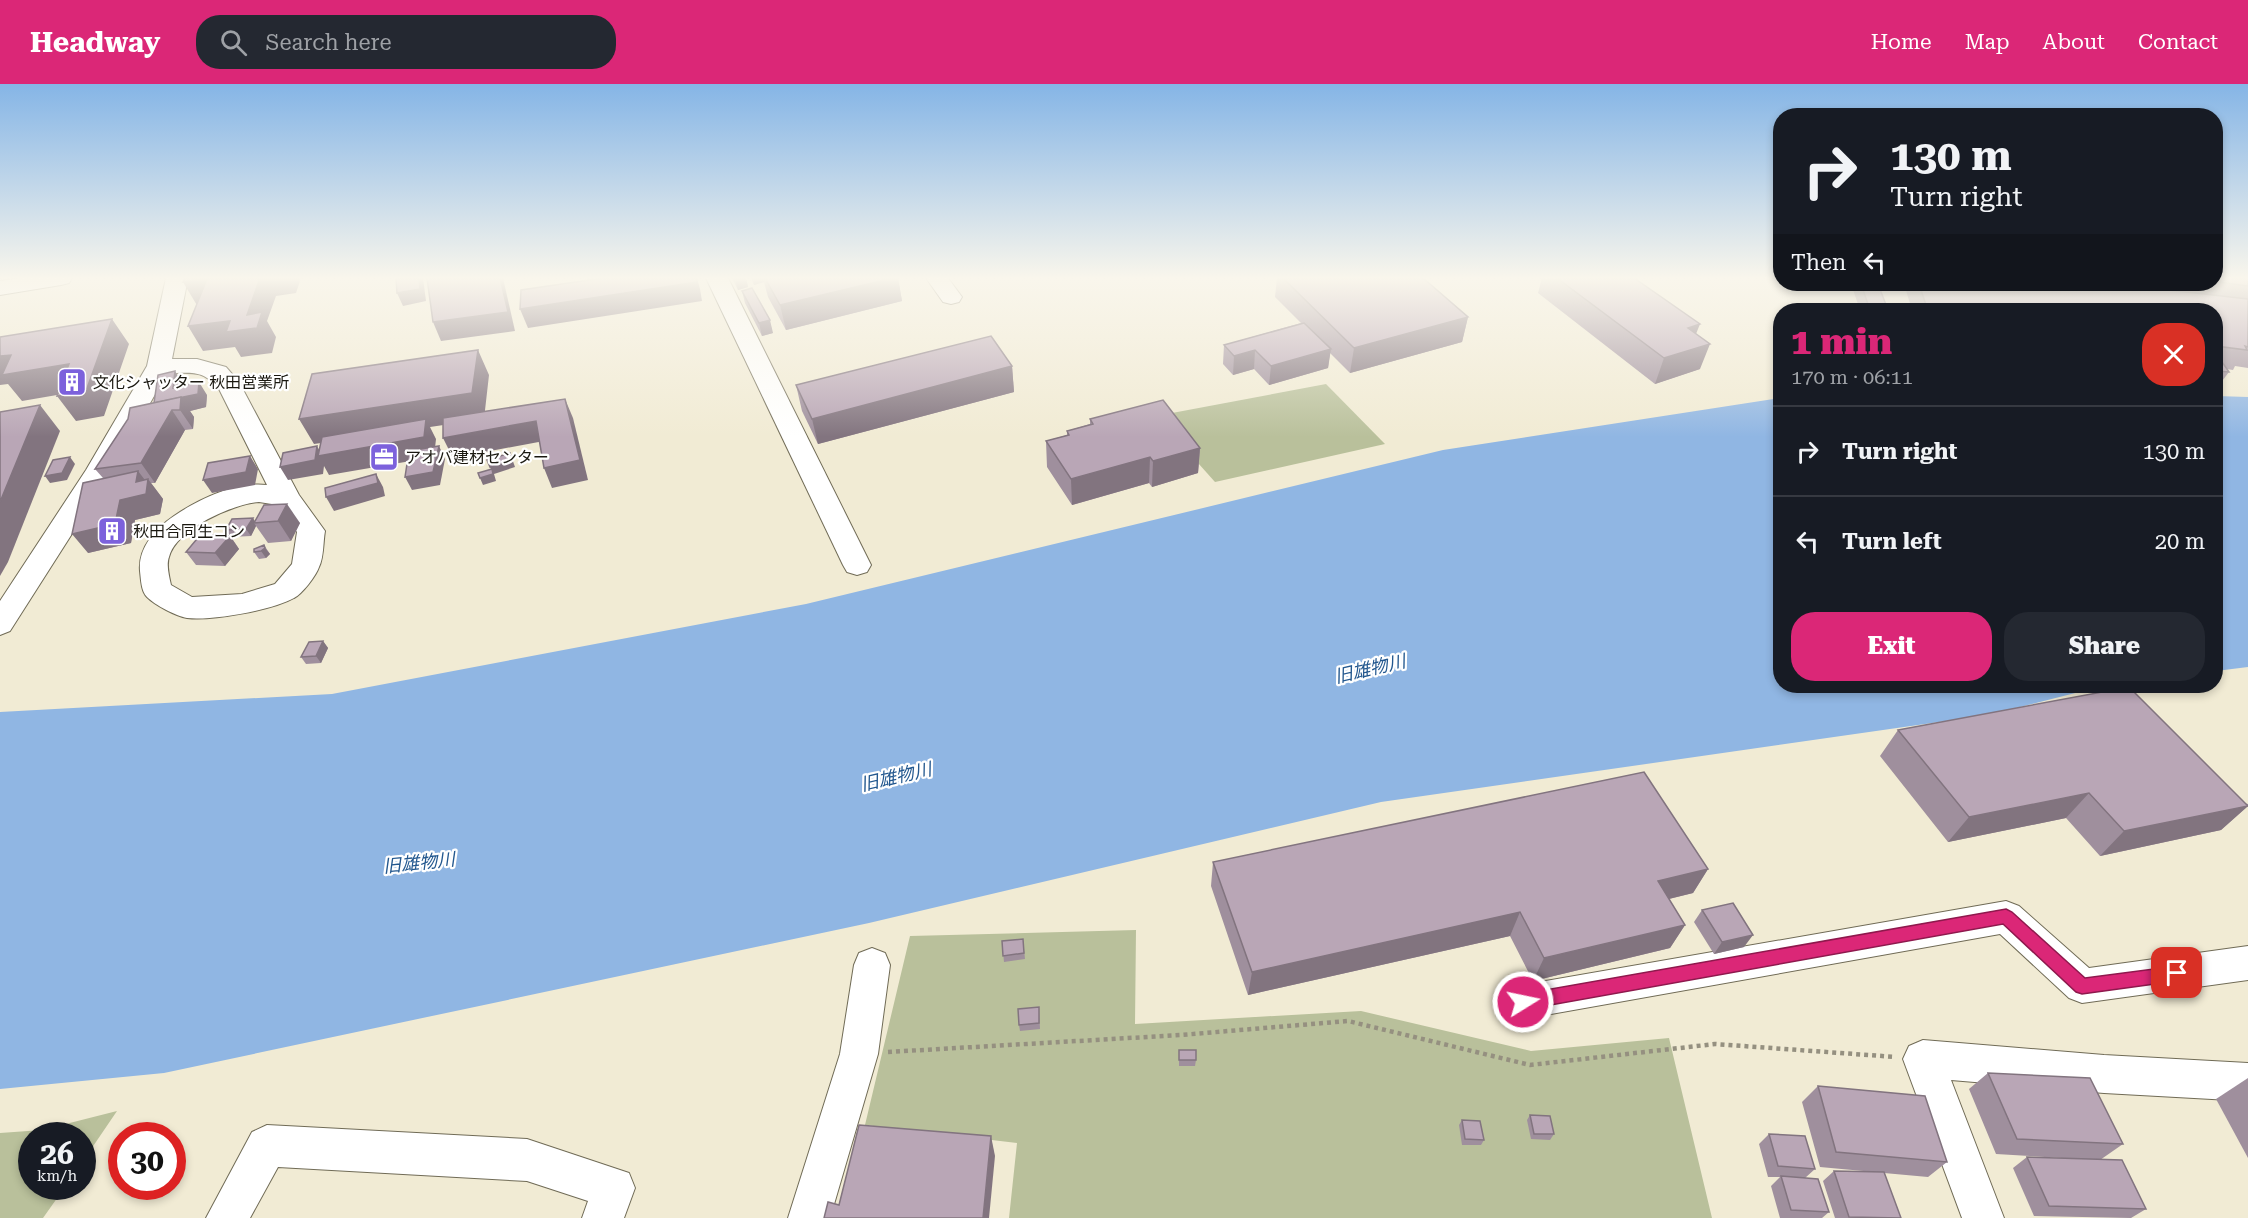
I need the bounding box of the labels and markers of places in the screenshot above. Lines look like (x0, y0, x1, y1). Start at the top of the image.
building icon: 文化シャッター 秋田営業所 (56, 366, 88, 398)
place label: 文化シャッター 秋田営業所 (93, 373, 289, 392)
office icon: アオバ建材センター (368, 441, 400, 473)
place label: アオバ建材センター (405, 448, 549, 467)
building icon: 秋田合同生コン (96, 515, 128, 547)
place label: 秋田合同生コン (133, 522, 245, 541)
pin (2151, 947, 2202, 998)

